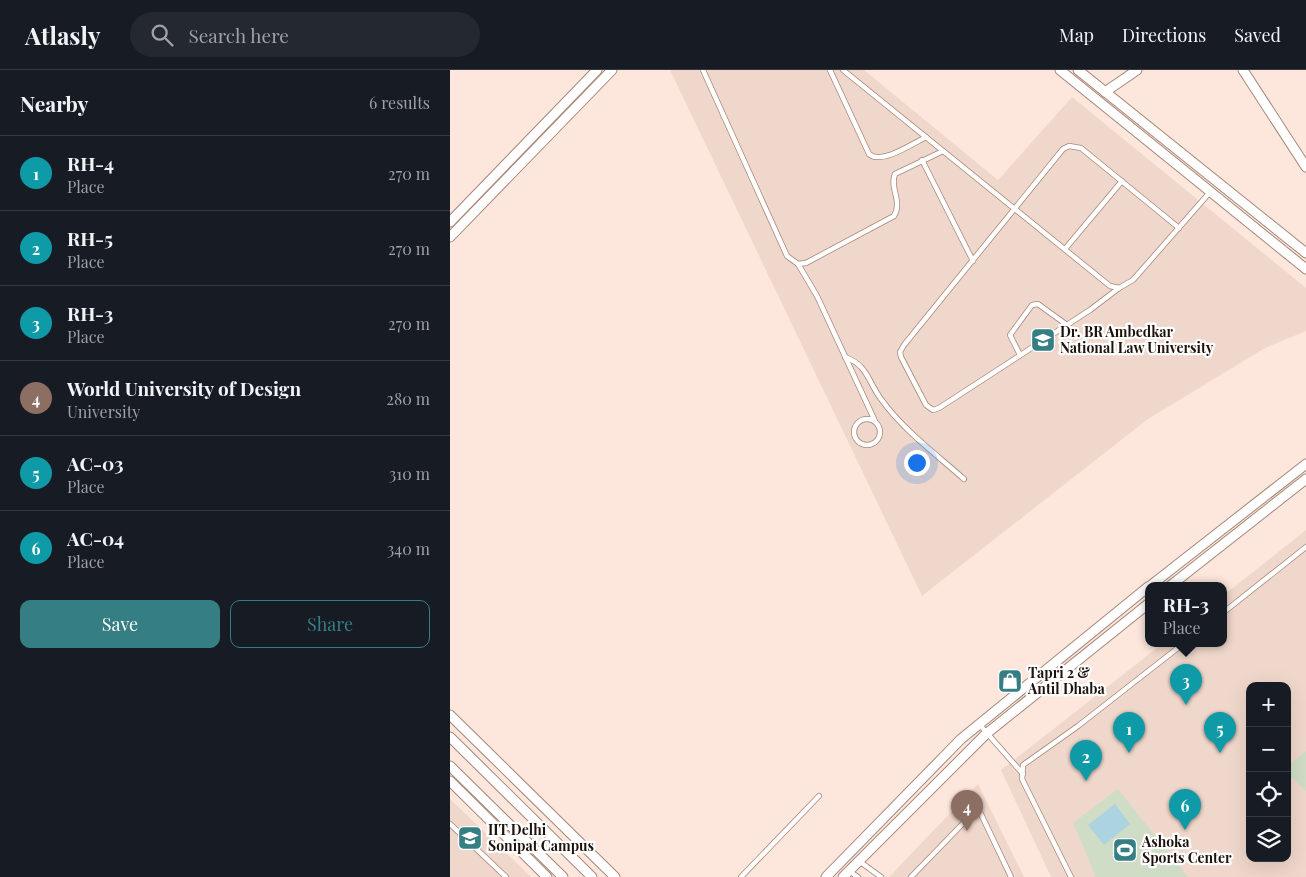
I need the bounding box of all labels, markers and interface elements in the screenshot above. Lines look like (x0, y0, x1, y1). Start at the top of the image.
search box (130, 12, 480, 57)
text: Atlasly (25, 19, 100, 51)
icon: search (148, 21, 176, 49)
text: Search here (188, 22, 289, 48)
text: Map (1059, 23, 1094, 47)
text: Directions (1122, 23, 1206, 47)
text: Saved (1234, 23, 1281, 47)
text: Nearby (20, 89, 89, 117)
text: 6 results (369, 92, 430, 113)
text: RH-4 (67, 150, 114, 176)
text: 1 (33, 163, 39, 184)
text: 270 m (388, 163, 430, 184)
text: Place (67, 176, 105, 197)
text: RH-5 (67, 225, 113, 251)
text: 2 (32, 238, 40, 259)
text: 270 m (388, 238, 430, 259)
text: Place (67, 251, 105, 272)
text: RH-3 (67, 300, 113, 326)
text: 3 (32, 313, 40, 334)
text: 270 m (388, 313, 430, 334)
place label: Dr. BR Ambedkar National Law University (1060, 322, 1214, 357)
text: Place (67, 326, 105, 347)
school or university icon: Dr. BR Ambedkar National Law University (1030, 327, 1056, 353)
text: World University of Design (67, 375, 301, 401)
text: 4 (32, 388, 40, 409)
text: 280 m (386, 388, 430, 409)
text: University (67, 401, 140, 422)
text: AC-03 (67, 450, 124, 476)
your location (904, 450, 930, 476)
text: 5 (32, 463, 40, 484)
text: 310 m (389, 463, 430, 484)
text: Place (67, 476, 105, 497)
text: AC-04 (67, 525, 124, 551)
text: 6 (32, 538, 40, 559)
text: 340 m (387, 538, 430, 559)
text: Place (67, 551, 105, 572)
popup (1145, 582, 1227, 647)
text: RH-3 (1163, 591, 1209, 617)
button: Save (20, 600, 220, 648)
button: Share (230, 600, 430, 648)
text: Place (1163, 617, 1200, 638)
place label: Tapri 2 & Antil Dhaba (1027, 663, 1106, 698)
pin: 3 (1170, 664, 1202, 705)
shop icon: Tapri 2 & Antil Dhaba (997, 668, 1023, 694)
map controls (1246, 682, 1291, 862)
button: + (1246, 682, 1291, 727)
pin: 1 (1113, 712, 1145, 753)
pin: 5 (1204, 712, 1236, 753)
button: − (1246, 727, 1291, 772)
pin: 2 (1070, 740, 1102, 781)
button: locate (1246, 772, 1291, 817)
pin: 6 (1169, 789, 1201, 830)
pin: 4 (951, 790, 983, 831)
button: layers (1246, 817, 1291, 862)
place label: IIT Delhi Sonipat Campus (488, 820, 594, 855)
school or university icon: IIT Delhi Sonipat Campus (457, 825, 483, 851)
place label: Ashoka Sports Center (1141, 832, 1232, 867)
sports icon: Ashoka Sports Center (1112, 837, 1138, 863)

